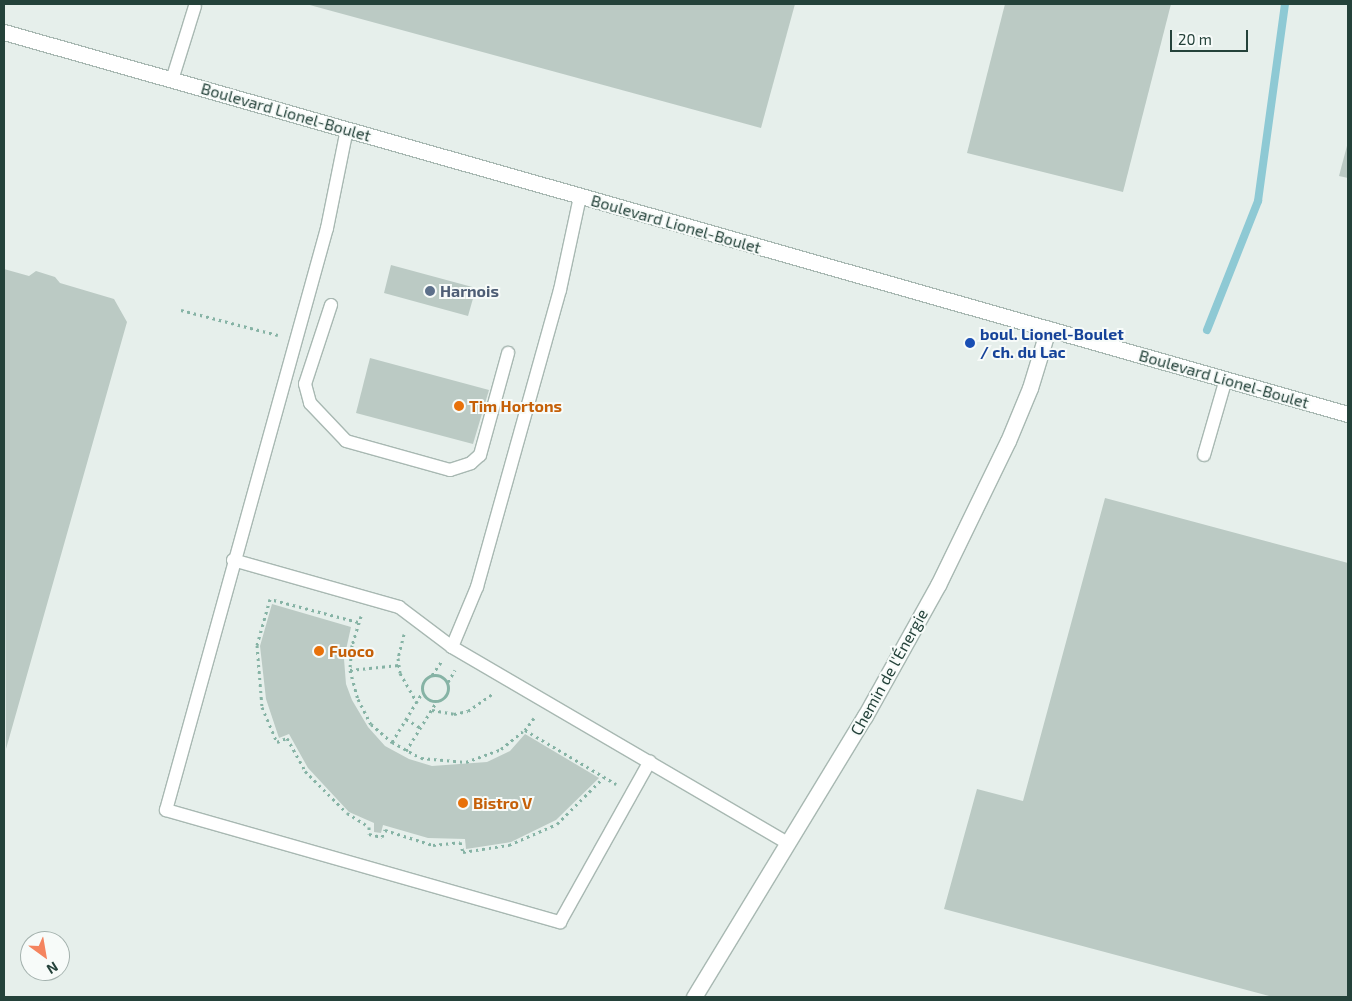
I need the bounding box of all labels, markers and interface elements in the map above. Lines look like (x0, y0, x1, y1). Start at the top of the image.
scale bar (1172, 20, 1250, 52)
text: 20 m (1178, 30, 1212, 48)
street label: Boulevard Lionel-Boulet (199, 79, 373, 145)
street label: Boulevard Lionel-Boulet (589, 191, 763, 257)
place label: Harnois (440, 281, 499, 301)
marker: Harnois (424, 285, 436, 297)
place label: boul. Lionel-Boulet / ch. du Lac (980, 324, 1124, 362)
marker: boul. Lionel-Boulet / ch. du Lac (964, 337, 976, 349)
street label: Boulevard Lionel-Boulet (1137, 346, 1311, 412)
place label: Tim Hortons (469, 396, 562, 416)
marker: Tim Hortons (453, 400, 465, 412)
street label: Chemin de l'Énergie (846, 605, 932, 739)
place label: Fuoco (329, 641, 374, 661)
marker: Fuoco (313, 645, 325, 657)
place label: Bistro V (473, 793, 533, 813)
marker: Bistro V (457, 797, 469, 809)
north arrow (20, 931, 70, 981)
text: N (44, 958, 61, 978)

